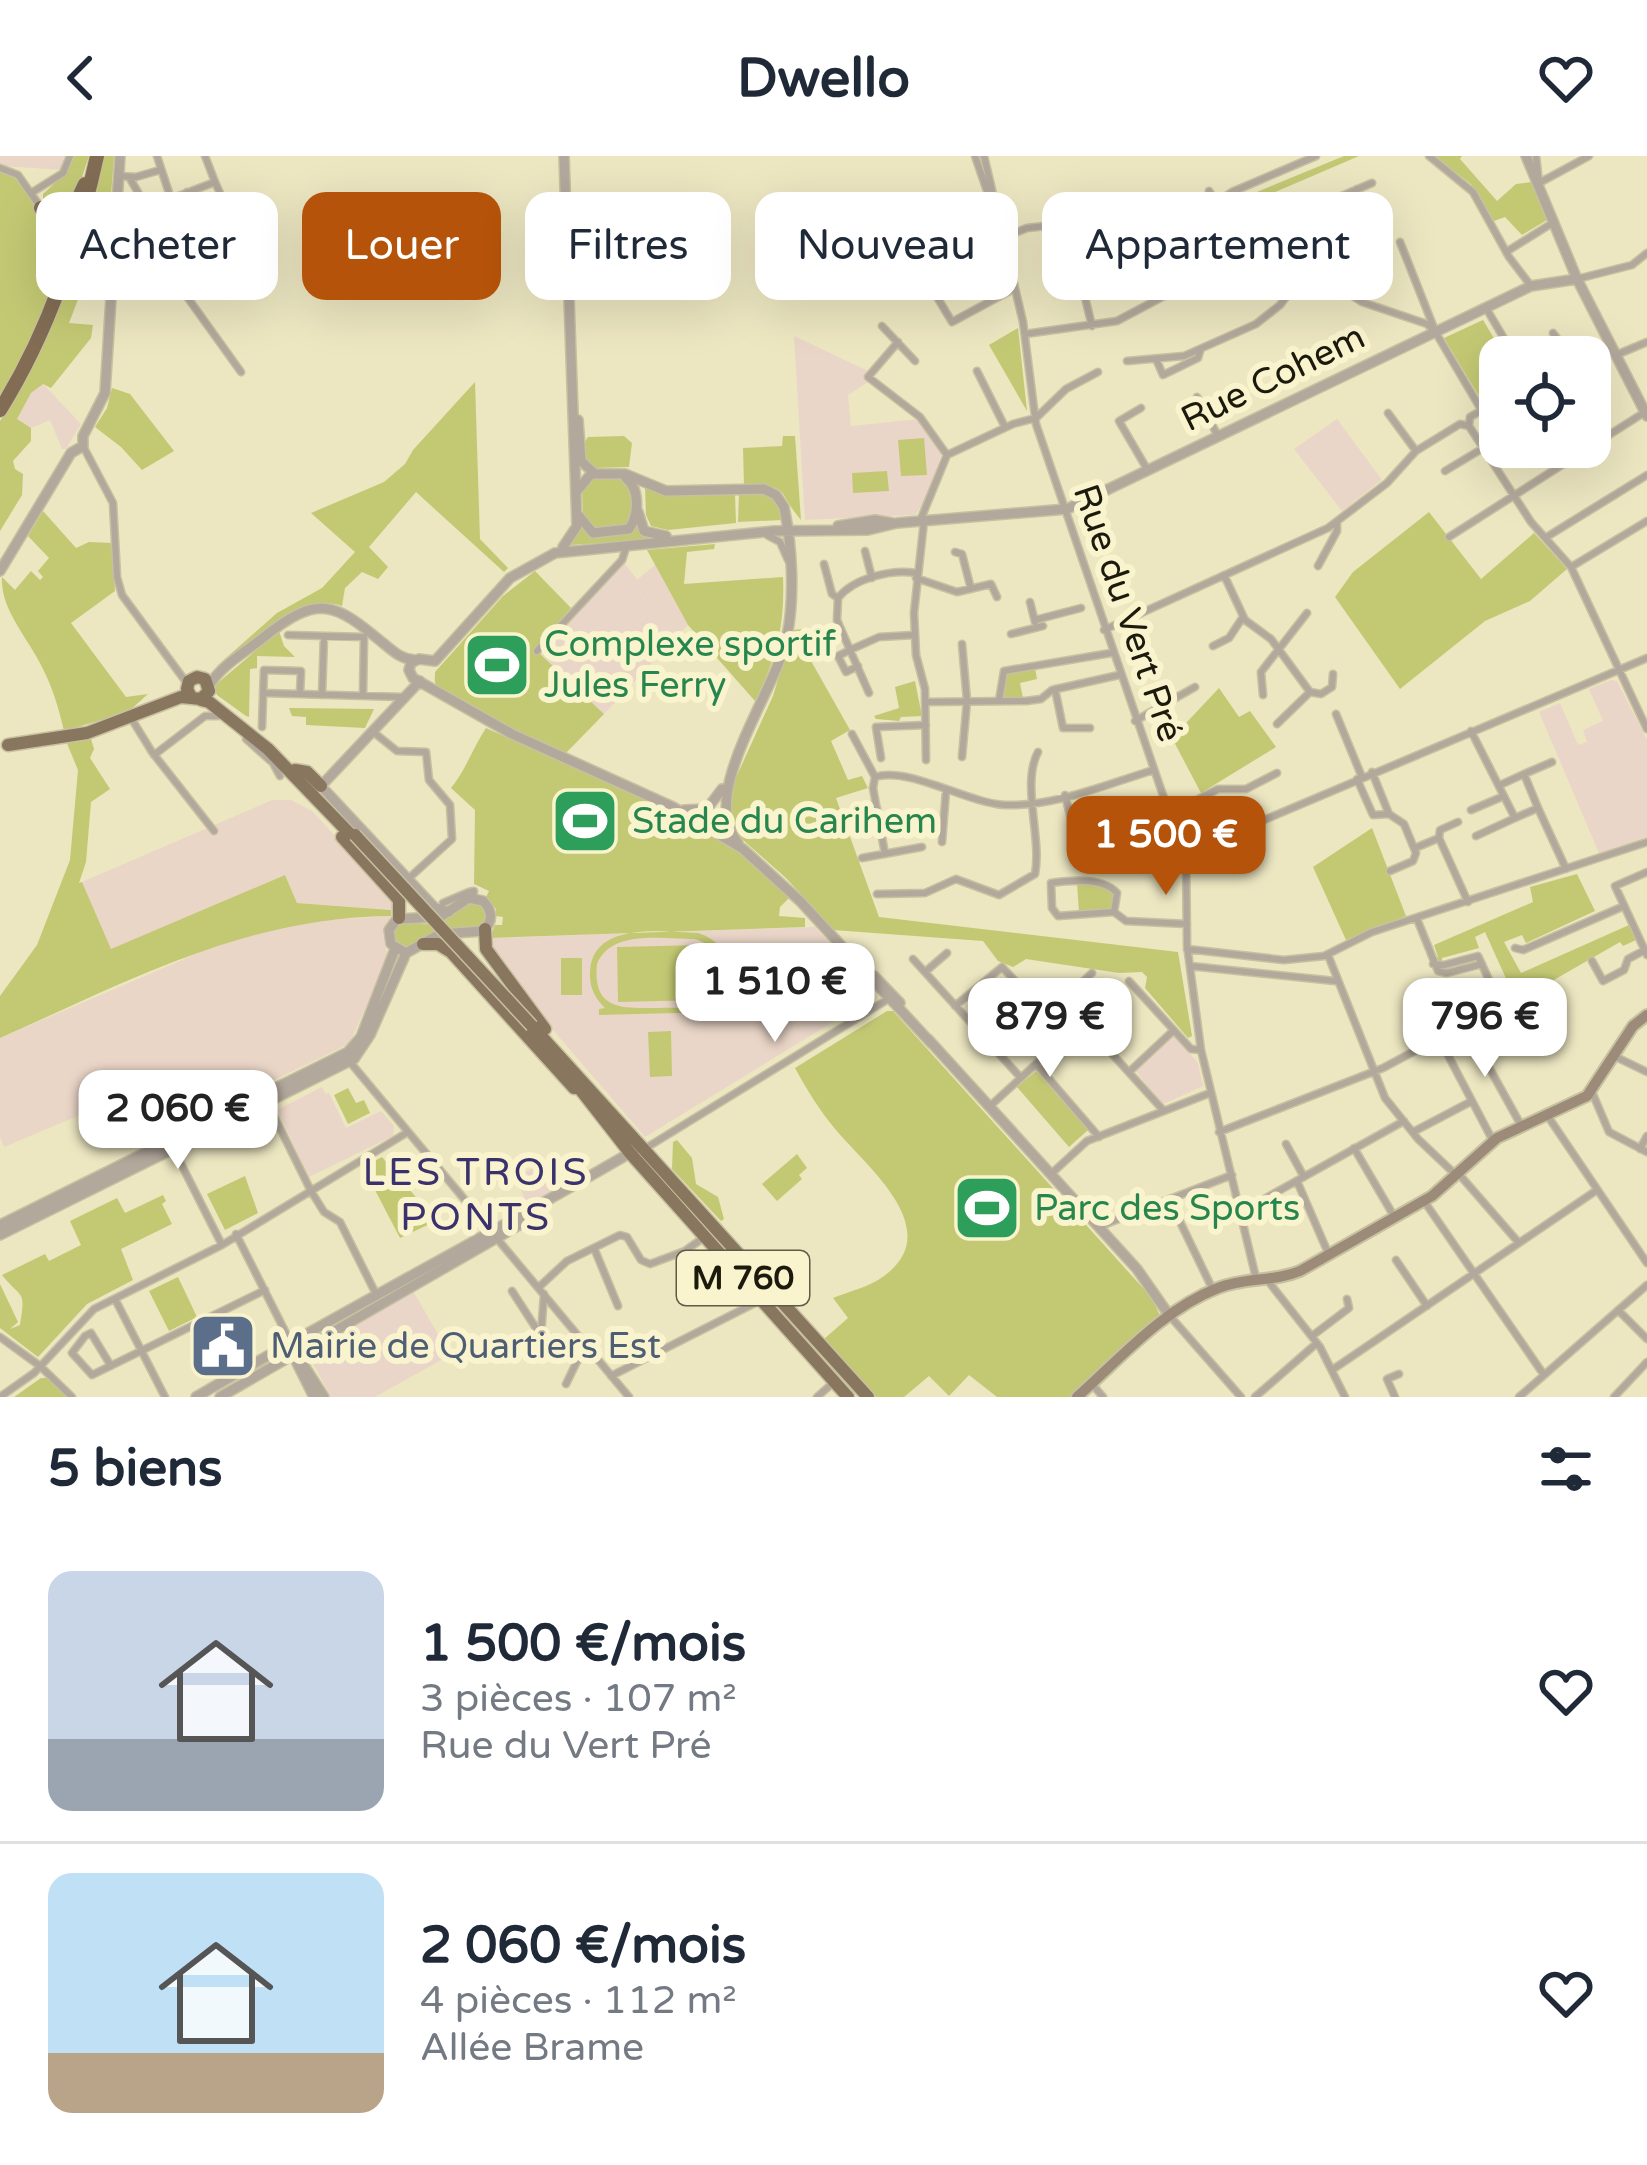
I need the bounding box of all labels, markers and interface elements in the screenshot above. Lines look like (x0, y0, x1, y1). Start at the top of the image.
icon: back (48, 45, 114, 111)
icon: heart (1533, 45, 1599, 111)
text: Dwello (737, 46, 910, 111)
chip: Acheter (36, 192, 278, 300)
chip: Louer (302, 192, 501, 300)
chip: Filtres (525, 192, 731, 300)
chip: Nouveau (755, 192, 1018, 300)
chip: Appartement (1042, 192, 1393, 300)
street label: Rue Cohem (1174, 315, 1372, 441)
map controls (1479, 336, 1611, 468)
button: locate (1479, 336, 1611, 468)
street label: Rue du Vert Pré (1064, 479, 1192, 747)
place label: Complexe sportif Jules Ferry (544, 623, 836, 707)
sports icon: Complexe sportif Jules Ferry (462, 630, 532, 700)
sports icon: Stade du Carihem (550, 786, 620, 856)
pin: 1 500 € (1055, 796, 1277, 898)
place label: Stade du Carihem (632, 800, 937, 843)
text: 1 500 € (1094, 811, 1238, 858)
pin: 1 510 € (664, 943, 886, 1045)
text: 1 510 € (703, 958, 847, 1005)
pin: 879 € (966, 978, 1134, 1080)
pin: 796 € (1401, 978, 1569, 1080)
text: 879 € (995, 993, 1105, 1040)
text: 796 € (1430, 993, 1540, 1040)
pin: 2 060 € (67, 1070, 289, 1172)
text: 2 060 € (106, 1085, 250, 1132)
district label: LES TROIS PONTS (363, 1149, 589, 1241)
sports icon: Parc des Sports (952, 1173, 1022, 1243)
place label: Parc des Sports (1034, 1187, 1300, 1230)
road number: M 760 (677, 1251, 809, 1305)
public building icon: Mairie de Quartiers Est (188, 1311, 258, 1381)
place label: Mairie de Quartiers Est (270, 1325, 661, 1368)
icon: filters (1533, 1436, 1599, 1502)
text: 5 biens (48, 1438, 223, 1500)
text: 1 500 €/mois (420, 1613, 746, 1675)
icon: home (144, 1619, 288, 1763)
icon: heart (1533, 1658, 1599, 1724)
text: 3 pièces · 107 m² (420, 1675, 737, 1722)
text: Rue du Vert Pré (420, 1722, 712, 1769)
text: 2 060 €/mois (420, 1915, 746, 1977)
icon: home (144, 1921, 288, 2065)
icon: heart (1533, 1960, 1599, 2026)
text: 4 pièces · 112 m² (420, 1977, 737, 2024)
text: Allée Brame (420, 2024, 644, 2071)

